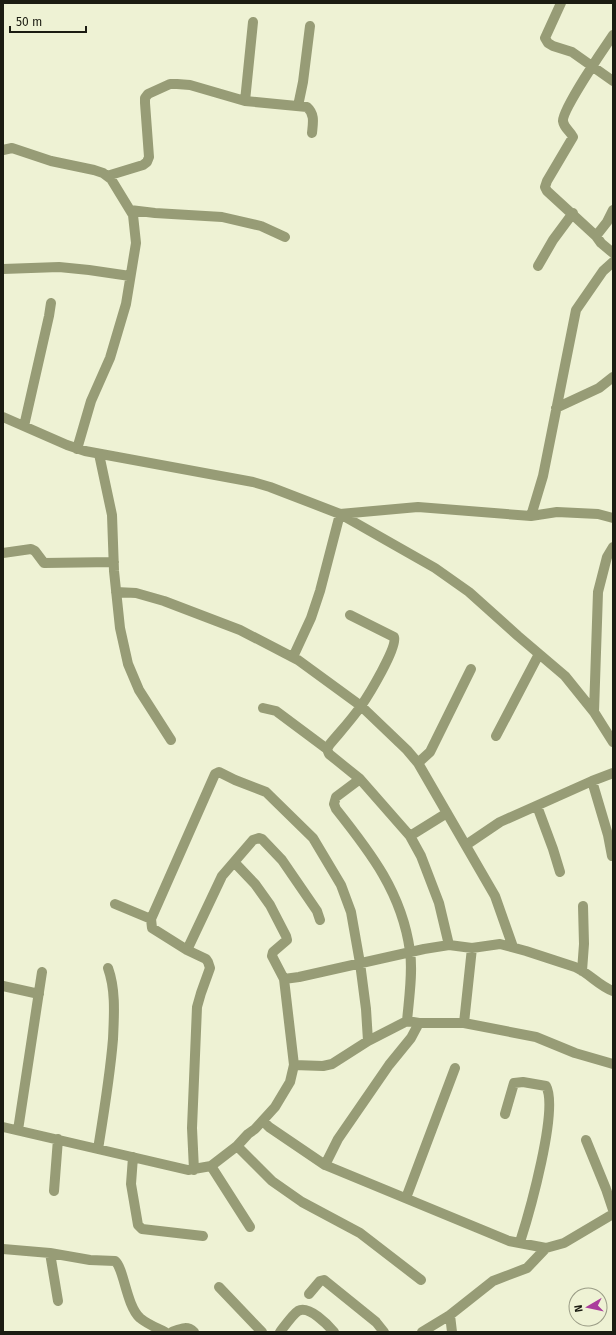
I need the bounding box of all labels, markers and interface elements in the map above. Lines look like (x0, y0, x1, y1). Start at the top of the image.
scale bar (10, 8, 86, 34)
text: 50 m (16, 15, 42, 29)
north arrow (568, 1287, 608, 1327)
text: N (572, 1304, 586, 1313)

